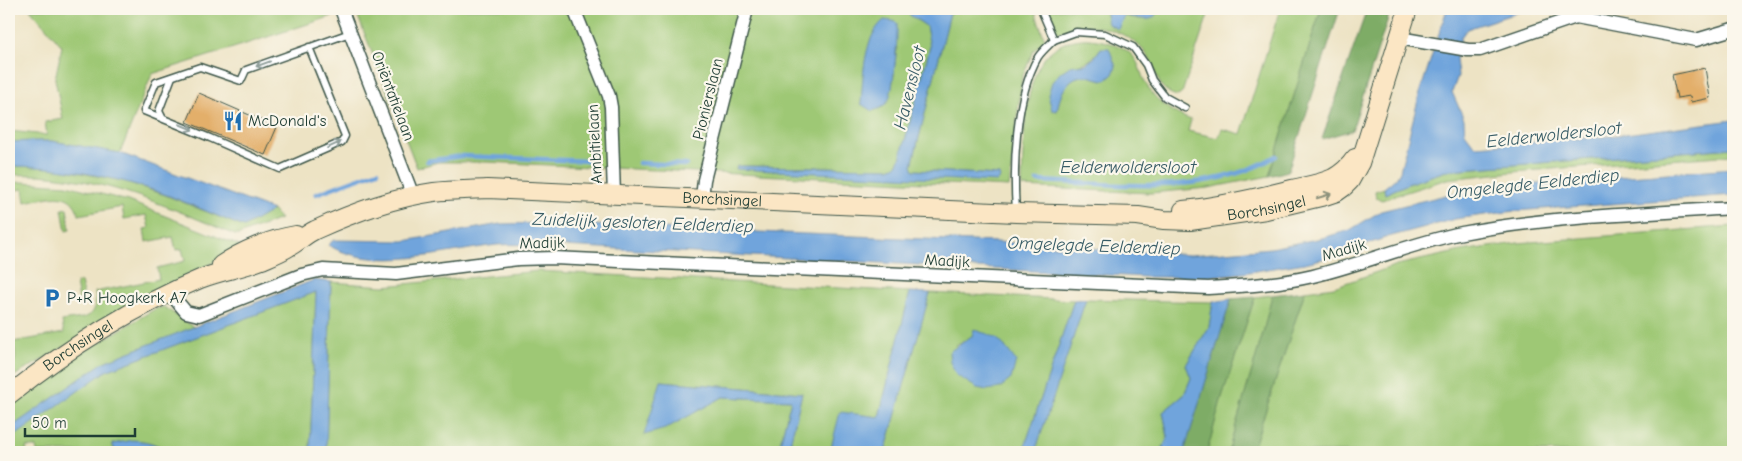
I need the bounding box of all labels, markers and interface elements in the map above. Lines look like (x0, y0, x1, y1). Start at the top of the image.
water label: Havensloot (890, 43, 931, 132)
street label: Oriëntatielaan (368, 49, 418, 143)
street label: Pionierslaan (689, 56, 727, 142)
one-way arrow (256, 60, 271, 69)
street label: Ambitielaan (584, 104, 606, 184)
restaurant icon: McDonald's (222, 110, 244, 132)
place label: McDonald's (248, 112, 327, 130)
water label: Eelderwoldersloot (1485, 117, 1624, 153)
one-way arrow (178, 123, 193, 133)
one-way arrow (326, 140, 341, 150)
water label: Eelderwoldersloot (1060, 157, 1197, 178)
water label: Omgelegde Eelderdiep (1446, 165, 1620, 203)
street label: Borchsingel (682, 189, 762, 210)
one-way arrow (1315, 191, 1331, 200)
street label: Borchsingel (1226, 192, 1308, 225)
water label: Zuidelijk gesloten Eelderdiep (531, 209, 754, 237)
water label: Omgelegde Eelderdiep (1007, 232, 1181, 260)
street label: Madijk (519, 234, 565, 252)
street label: Madijk (1320, 235, 1368, 265)
street label: Madijk (924, 251, 970, 271)
parking icon: P+R Hoogkerk A7 (41, 287, 63, 309)
place label: P+R Hoogkerk A7 (67, 289, 187, 307)
street label: Borchsingel (40, 316, 116, 375)
scale bar (25, 406, 135, 438)
text: 50 m (32, 414, 67, 432)

